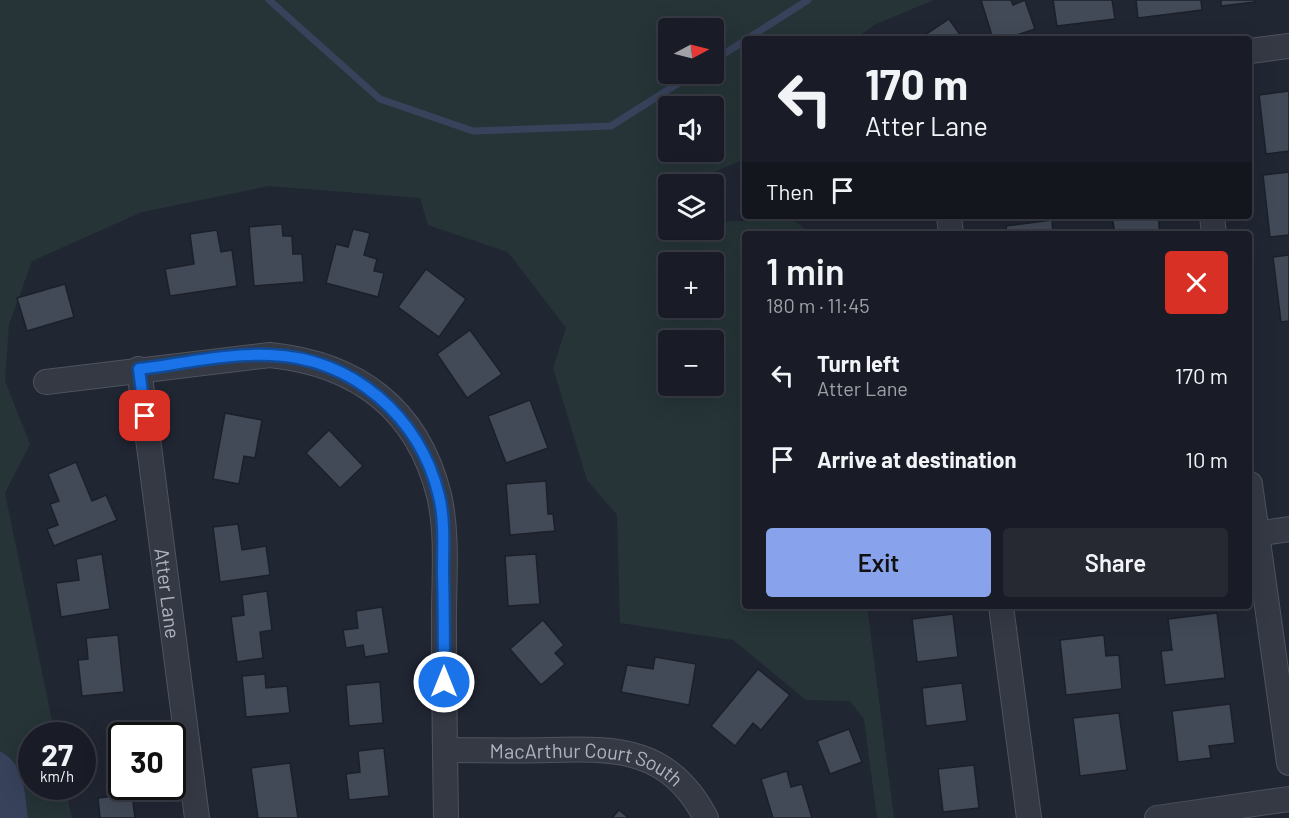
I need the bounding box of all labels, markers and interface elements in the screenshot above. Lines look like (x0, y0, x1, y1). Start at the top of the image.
north arrow (658, 18, 724, 84)
map controls (658, 18, 724, 396)
text: 170 m (865, 58, 968, 108)
icon: left (766, 60, 844, 138)
button: sound (658, 96, 724, 162)
text: Atter Lane (865, 109, 988, 141)
button: layers (658, 174, 724, 240)
icon: arrive (826, 174, 859, 207)
text: Then (766, 178, 814, 204)
text: 1 min (766, 249, 845, 292)
button: close (1165, 251, 1228, 314)
button: + (658, 252, 724, 318)
text: 180 m · 11:45 (766, 293, 870, 317)
button: − (658, 330, 724, 396)
text: Turn left (817, 350, 900, 376)
icon: left (766, 359, 799, 392)
text: 170 m (1175, 362, 1228, 388)
text: Atter Lane (817, 376, 908, 400)
pin (119, 390, 170, 441)
icon: arrive (128, 399, 161, 432)
icon: arrive (766, 443, 799, 476)
text: Arrive at destination (817, 446, 1016, 472)
text: 10 m (1185, 446, 1228, 472)
button: Exit (766, 528, 991, 597)
button: Share (1003, 528, 1228, 597)
street label: Atter Lane (150, 546, 186, 640)
position arrow (412, 650, 476, 714)
speed limit sign: 30 (108, 722, 186, 800)
text: 27 (41, 736, 73, 772)
street label: MacArthur Court South (490, 738, 688, 791)
text: km/h (40, 767, 74, 785)

